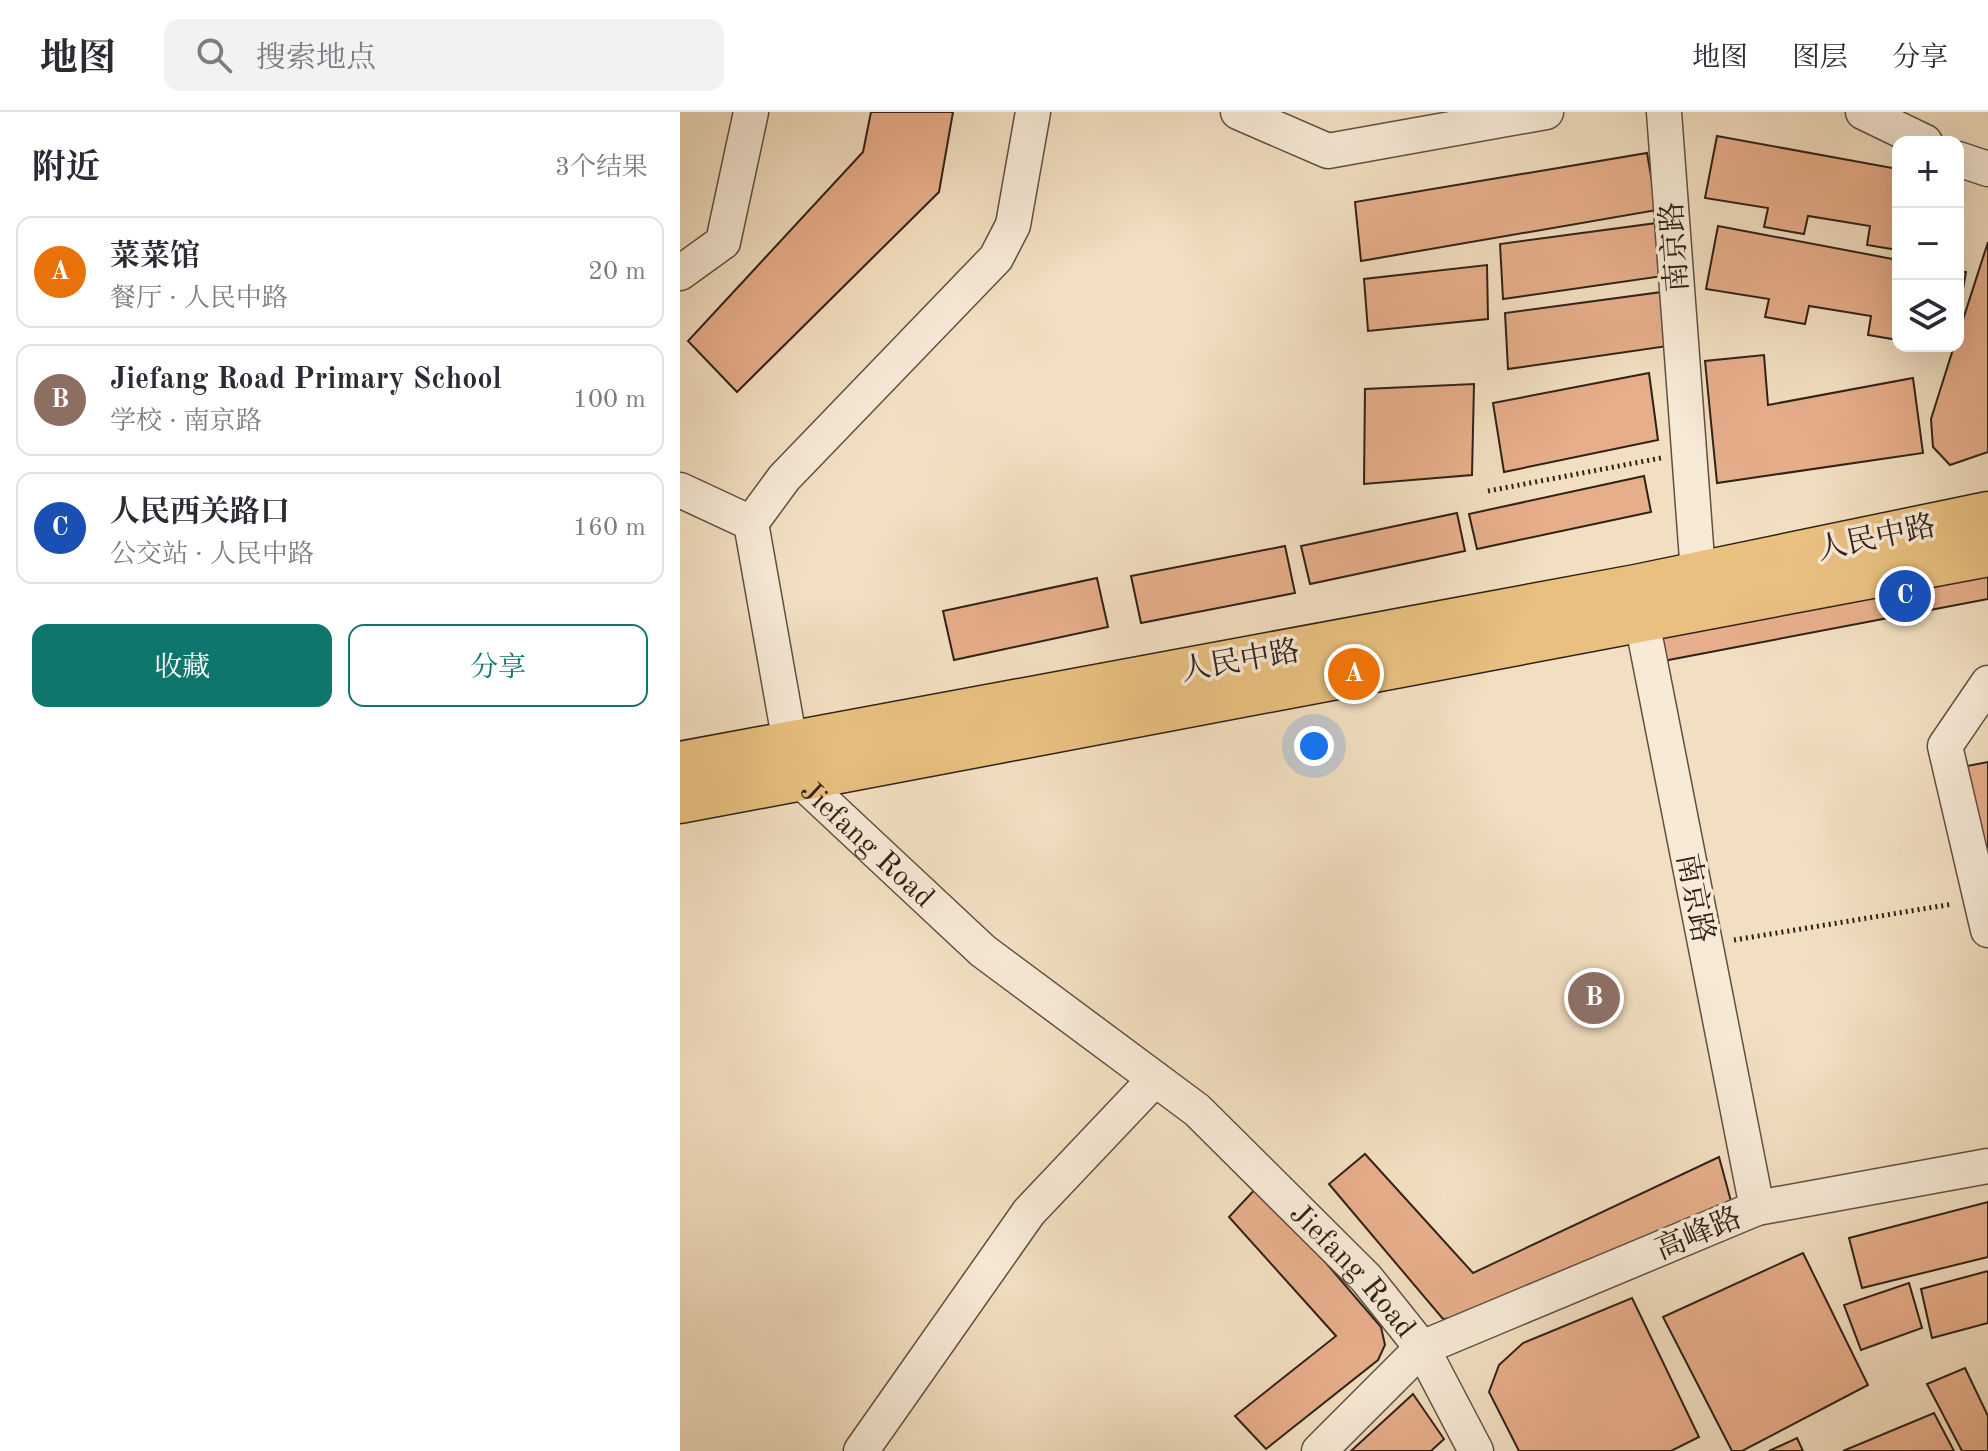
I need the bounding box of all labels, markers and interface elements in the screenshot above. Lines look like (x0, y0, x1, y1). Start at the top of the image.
search box (164, 19, 724, 91)
icon: search (192, 33, 236, 77)
text: 地图 (40, 41, 116, 79)
text: 搜索地点 (256, 44, 376, 74)
text: 地图 (1692, 45, 1748, 73)
text: 图层 (1792, 45, 1848, 73)
text: 分享 (1892, 45, 1948, 73)
map controls (1892, 136, 1964, 352)
button: + (1892, 136, 1964, 208)
text: 附近 (32, 152, 100, 186)
text: 3个结果 (555, 155, 648, 181)
street label: 南京路 (1655, 201, 1694, 293)
button: − (1892, 208, 1964, 280)
text: 菜菜馆 (110, 242, 200, 272)
text: A (50, 259, 70, 285)
text: 20 m (588, 259, 646, 285)
button: layers (1892, 280, 1964, 352)
text: 餐厅 · 人民中路 (110, 286, 288, 312)
text: Jiefang Road Primary School (110, 365, 502, 395)
text: B (51, 387, 69, 413)
text: 100 m (573, 387, 646, 413)
text: 学校 · 南京路 (110, 409, 262, 435)
text: 人民西关路口 (110, 498, 290, 528)
street label: 人民中路 (1814, 509, 1938, 566)
text: C (51, 515, 69, 541)
text: 160 m (573, 515, 646, 541)
text: 公交站 · 人民中路 (110, 542, 314, 568)
pin: C (1879, 566, 1931, 626)
button: 收藏 (32, 624, 332, 707)
button: 分享 (348, 624, 648, 707)
street label: 人民中路 (1178, 634, 1302, 687)
pin: A (1328, 644, 1380, 704)
your location (1294, 726, 1334, 766)
street label: Jiefang Road (794, 776, 939, 914)
street label: 南京路 (1671, 851, 1720, 945)
pin: B (1568, 968, 1620, 1028)
street label: Jiefang Road (1283, 1198, 1420, 1344)
street label: 高峰路 (1650, 1201, 1746, 1266)

